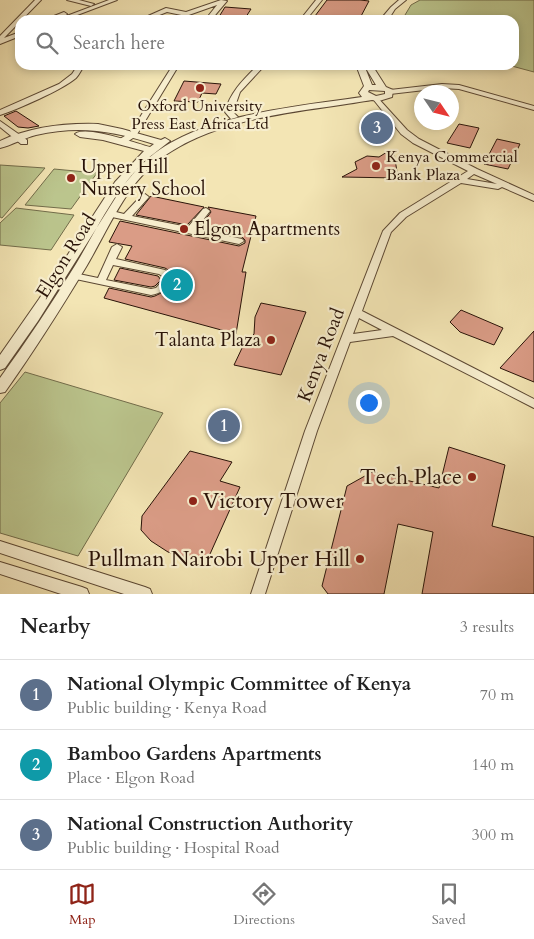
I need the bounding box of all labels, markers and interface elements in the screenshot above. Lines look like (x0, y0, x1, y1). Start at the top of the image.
search box (15, 15, 519, 70)
icon: search (33, 29, 61, 57)
text: Search here (73, 30, 165, 56)
marker: Oxford University Press East Africa Ltd (194, 82, 206, 94)
north arrow (414, 85, 459, 130)
place label: Oxford University Press East Africa Ltd (131, 95, 269, 135)
pin: 3 (361, 109, 393, 147)
place label: Kenya Commercial Bank Plaza (386, 146, 518, 186)
place label: Upper Hill Nursery School (81, 154, 206, 202)
marker: Kenya Commercial Bank Plaza (370, 160, 382, 172)
marker: Upper Hill Nursery School (65, 172, 77, 184)
street label: Elgon Road (30, 209, 102, 303)
place label: Elgon Apartments (194, 216, 340, 242)
marker: Elgon Apartments (178, 223, 190, 235)
pin: 2 (161, 266, 193, 304)
street label: Kenya Road (291, 304, 351, 406)
place label: Talanta Plaza (155, 327, 261, 353)
marker: Talanta Plaza (265, 334, 277, 346)
your location (356, 390, 382, 416)
pin: 1 (208, 407, 240, 445)
place label: Tech Place (360, 462, 462, 492)
marker: Tech Place (466, 471, 478, 483)
place label: Victory Tower (203, 486, 344, 516)
marker: Victory Tower (187, 495, 199, 507)
place label: Pullman Nairobi Upper Hill (88, 544, 350, 574)
marker: Pullman Nairobi Upper Hill (354, 553, 366, 565)
text: Nearby (20, 612, 91, 641)
text: 3 results (460, 616, 514, 638)
text: National Olympic Committee of Kenya (67, 671, 411, 697)
text: 1 (32, 684, 40, 706)
text: 70 m (480, 684, 514, 706)
text: Public building · Kenya Road (67, 697, 267, 719)
text: Bamboo Gardens Apartments (67, 741, 321, 767)
text: 2 (32, 754, 40, 776)
text: 140 m (472, 754, 514, 776)
text: Place · Elgon Road (67, 767, 195, 789)
text: National Construction Authority (67, 811, 353, 837)
text: 3 (32, 824, 40, 846)
text: 300 m (472, 824, 514, 846)
text: Public building · Hospital Road (67, 837, 280, 859)
tab: Map (68, 880, 96, 929)
tab: Directions (233, 880, 295, 929)
tab: Saved (432, 880, 466, 929)

